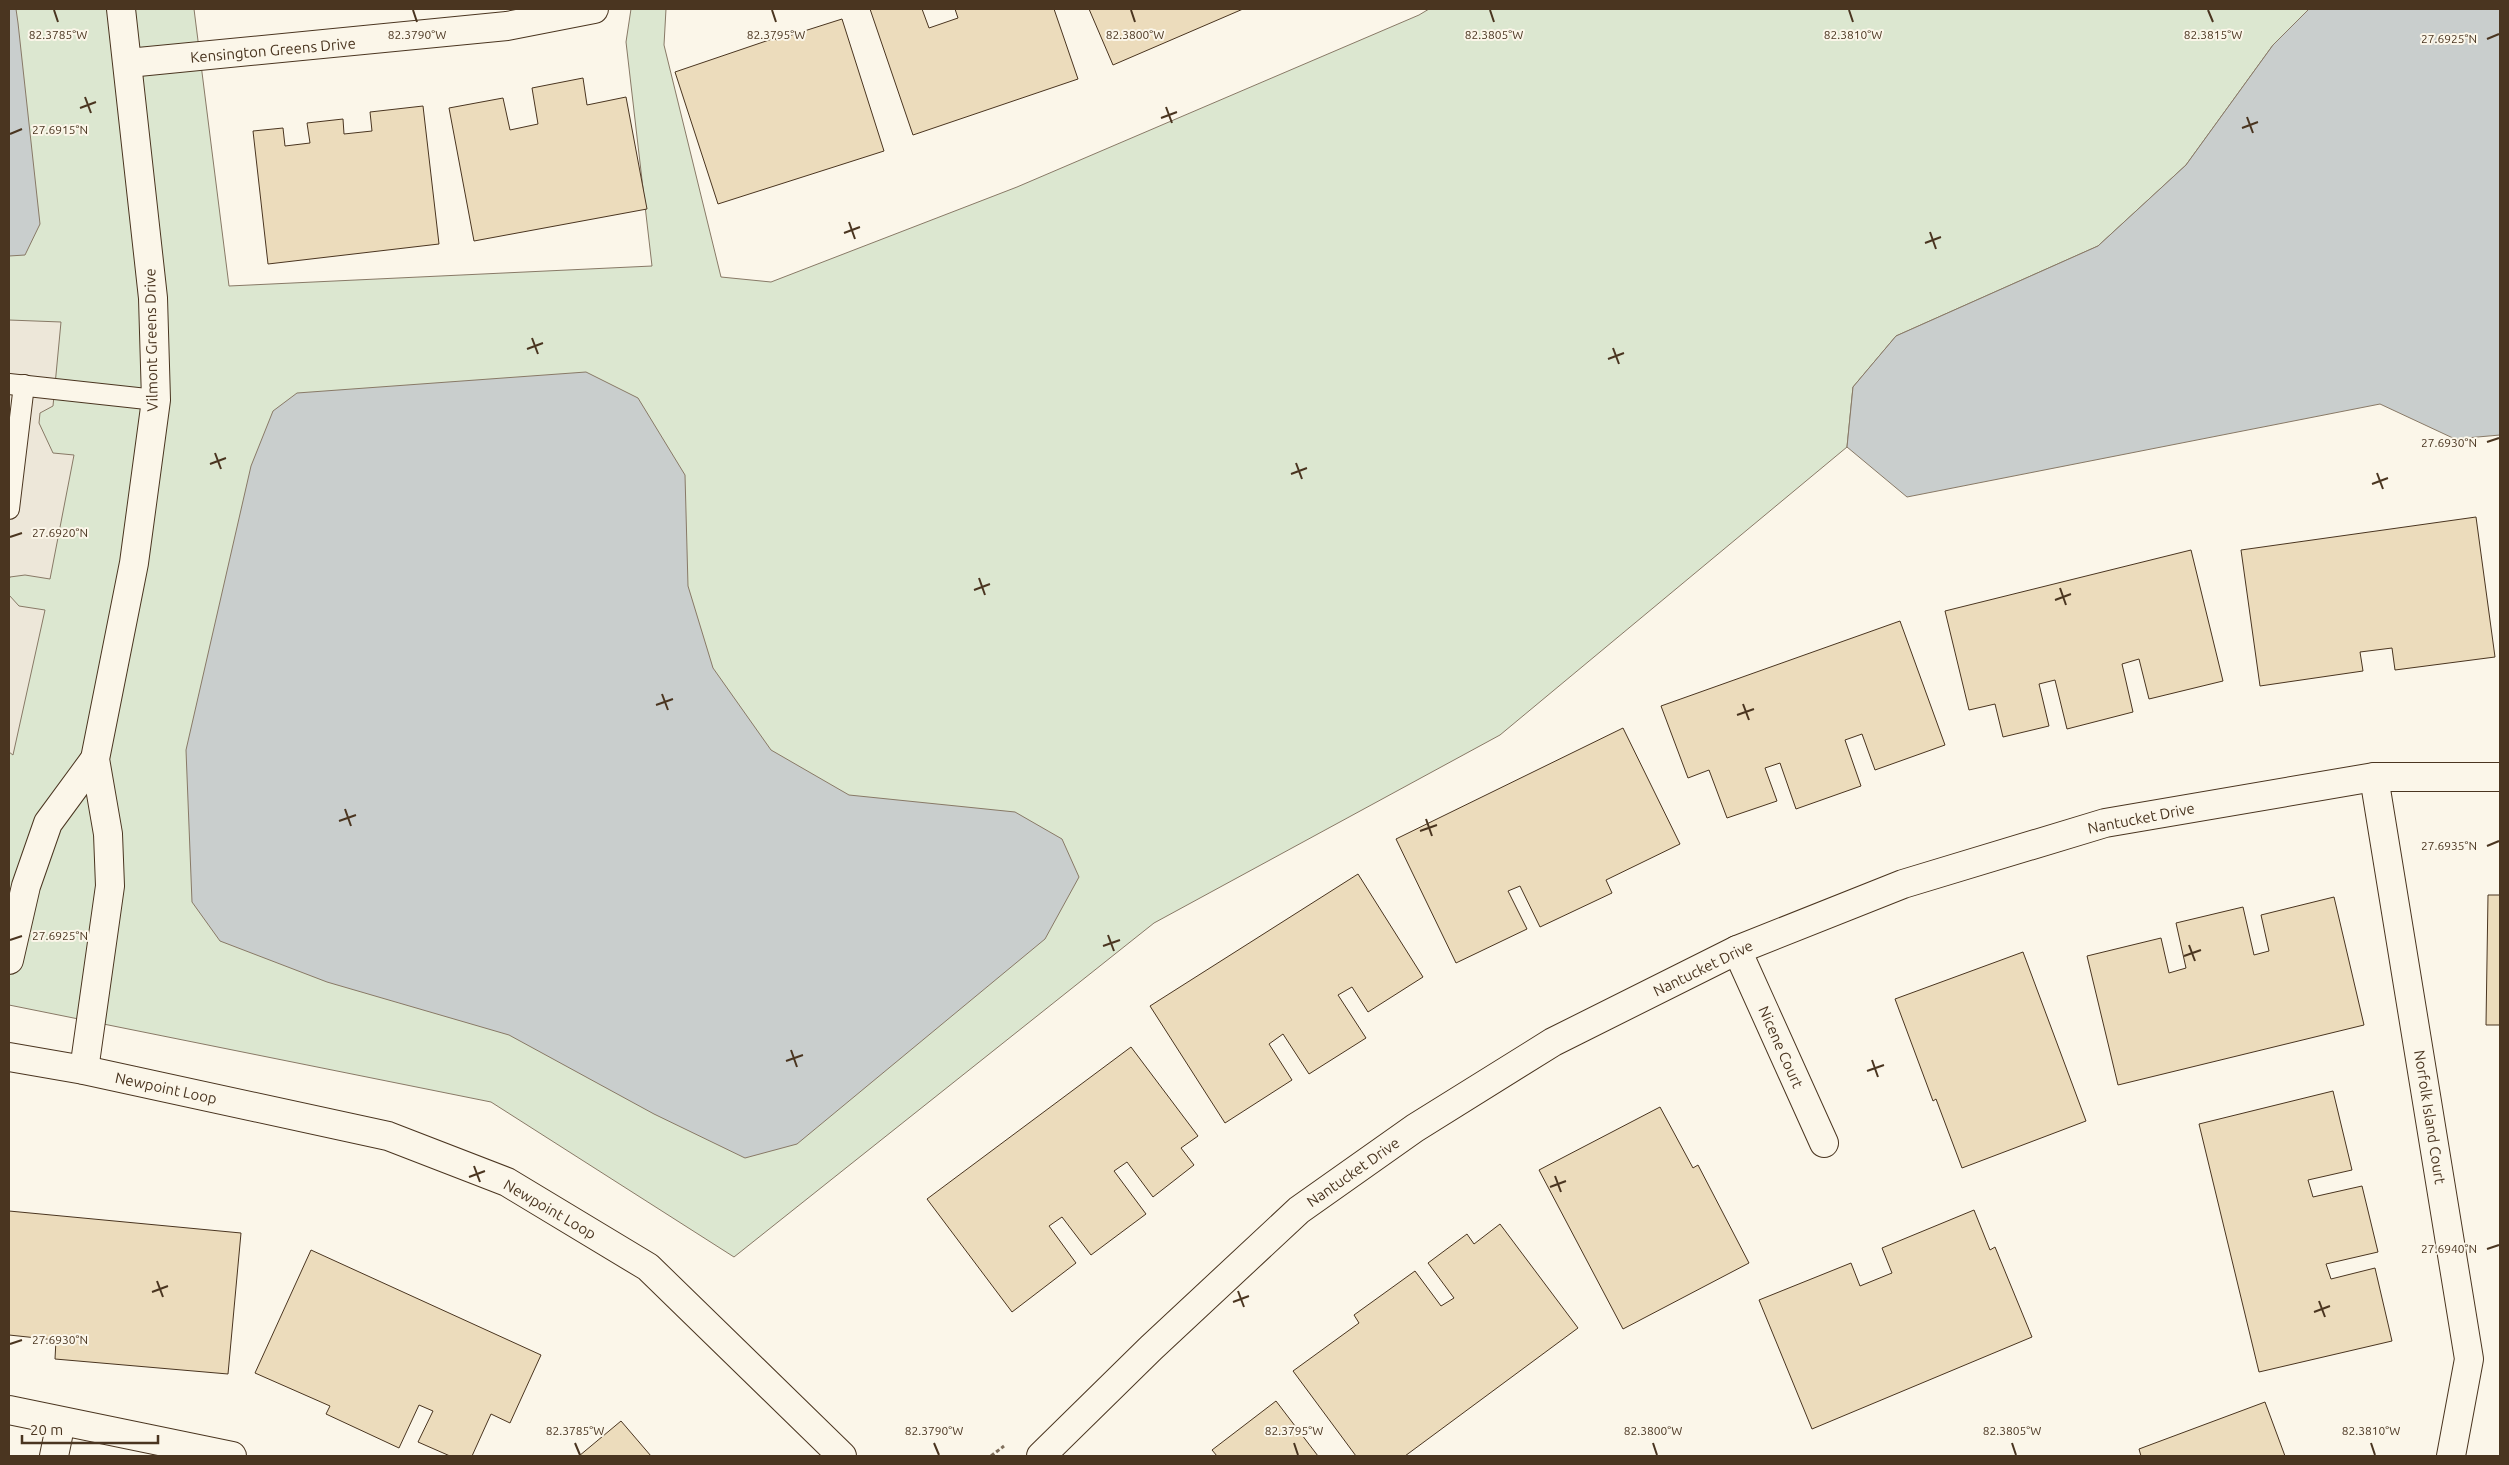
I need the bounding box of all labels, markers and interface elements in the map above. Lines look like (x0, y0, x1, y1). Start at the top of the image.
text: 82.3785°W (29, 28, 87, 41)
text: 82.3790°W (388, 28, 446, 41)
text: 82.3795°W (747, 28, 805, 41)
text: 82.3800°W (1106, 28, 1164, 41)
text: 82.3805°W (1465, 28, 1523, 41)
text: 82.3810°W (1824, 28, 1882, 41)
text: 82.3815°W (2184, 28, 2242, 41)
text: 27.6925°N (2421, 32, 2477, 45)
street label: Kensington Greens Drive (190, 34, 356, 66)
text: 27.6915°N (32, 123, 88, 136)
street label: Vilmont Greens Drive (141, 268, 161, 412)
text: 27.6930°N (2421, 436, 2477, 449)
text: 27.6920°N (32, 526, 88, 539)
street label: Nantucket Drive (2086, 799, 2196, 837)
text: 27.6935°N (2421, 839, 2477, 852)
text: 27.6925°N (32, 929, 88, 942)
street label: Nantucket Drive (1650, 937, 1756, 999)
street label: Nicene Court (1755, 1003, 1807, 1091)
street label: Norfolk Island Court (2411, 1049, 2449, 1185)
street label: Newpoint Loop (114, 1069, 218, 1107)
street label: Nantucket Drive (1304, 1134, 1402, 1210)
street label: Newpoint Loop (501, 1176, 599, 1242)
text: 27.6940°N (2421, 1242, 2477, 1255)
text: 27.6930°N (32, 1333, 88, 1346)
scale bar (22, 1412, 159, 1444)
text: 20 m (30, 1421, 63, 1438)
text: 82.3785°W (546, 1424, 604, 1437)
text: 82.3790°W (905, 1424, 963, 1437)
text: 82.3795°W (1265, 1424, 1323, 1437)
text: 82.3800°W (1624, 1424, 1682, 1437)
text: 82.3805°W (1983, 1424, 2041, 1437)
text: 82.3810°W (2342, 1424, 2400, 1437)

